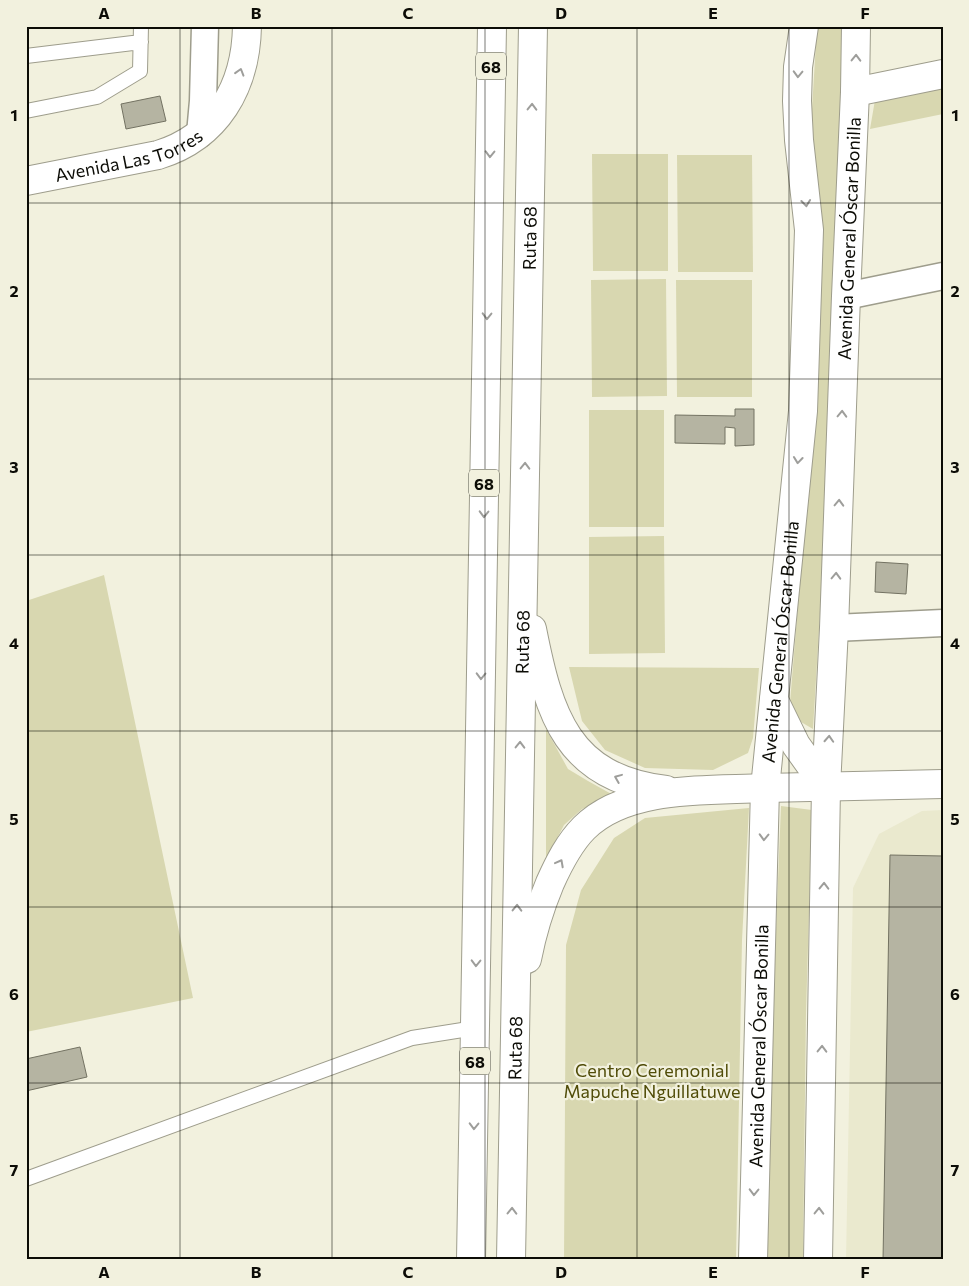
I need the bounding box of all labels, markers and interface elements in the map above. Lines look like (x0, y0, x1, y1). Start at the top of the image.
text: A (98, 3, 110, 22)
text: B (251, 3, 262, 22)
text: C (403, 3, 414, 22)
text: D (555, 3, 567, 22)
text: E (708, 3, 718, 22)
text: F (860, 3, 870, 22)
road number: 68 (476, 52, 506, 80)
one-way arrow (851, 54, 861, 62)
one-way arrow (234, 68, 244, 76)
one-way arrow (792, 71, 803, 79)
one-way arrow (527, 103, 537, 110)
text: 1 (10, 105, 18, 124)
text: 1 (951, 105, 959, 124)
street label: Avenida General Óscar Bonilla (833, 117, 865, 360)
street label: Avenida Las Torres (53, 124, 207, 186)
one-way arrow (485, 150, 495, 158)
one-way arrow (800, 199, 811, 207)
street label: Ruta 68 (518, 206, 541, 270)
text: 2 (9, 281, 19, 300)
text: 2 (950, 281, 960, 300)
one-way arrow (482, 312, 492, 320)
one-way arrow (837, 410, 847, 418)
one-way arrow (793, 456, 804, 464)
text: 3 (9, 457, 19, 476)
text: 3 (950, 457, 960, 476)
one-way arrow (520, 461, 530, 469)
road number: 68 (469, 469, 499, 496)
one-way arrow (833, 498, 844, 506)
one-way arrow (479, 510, 489, 518)
street label: Avenida General Óscar Bonilla (757, 520, 803, 764)
one-way arrow (831, 572, 841, 580)
street label: Ruta 68 (510, 610, 534, 674)
text: 4 (9, 633, 19, 652)
text: 4 (950, 633, 960, 652)
one-way arrow (476, 672, 486, 680)
one-way arrow (823, 734, 834, 742)
one-way arrow (515, 741, 525, 749)
one-way arrow (614, 774, 623, 784)
text: 5 (9, 809, 19, 828)
text: 5 (950, 809, 960, 828)
one-way arrow (759, 833, 769, 841)
one-way arrow (554, 859, 564, 868)
one-way arrow (819, 882, 830, 890)
one-way arrow (511, 904, 522, 912)
street label: Avenida General Óscar Bonilla (744, 924, 773, 1168)
one-way arrow (471, 960, 481, 967)
text: 6 (9, 984, 19, 1003)
text: 6 (950, 984, 960, 1003)
street label: Ruta 68 (503, 1016, 526, 1080)
one-way arrow (817, 1044, 827, 1052)
road number: 68 (460, 1048, 490, 1074)
park label: Centro Ceremonial Mapuche Nguillatuwe (564, 1059, 740, 1102)
one-way arrow (468, 1122, 479, 1130)
text: 7 (10, 1160, 19, 1179)
text: 7 (951, 1160, 960, 1179)
one-way arrow (749, 1188, 759, 1196)
one-way arrow (506, 1207, 517, 1215)
one-way arrow (814, 1207, 824, 1214)
text: A (98, 1262, 110, 1281)
text: B (251, 1262, 262, 1281)
text: C (403, 1262, 414, 1281)
text: D (555, 1262, 567, 1281)
text: E (708, 1262, 718, 1281)
text: F (860, 1262, 870, 1281)

